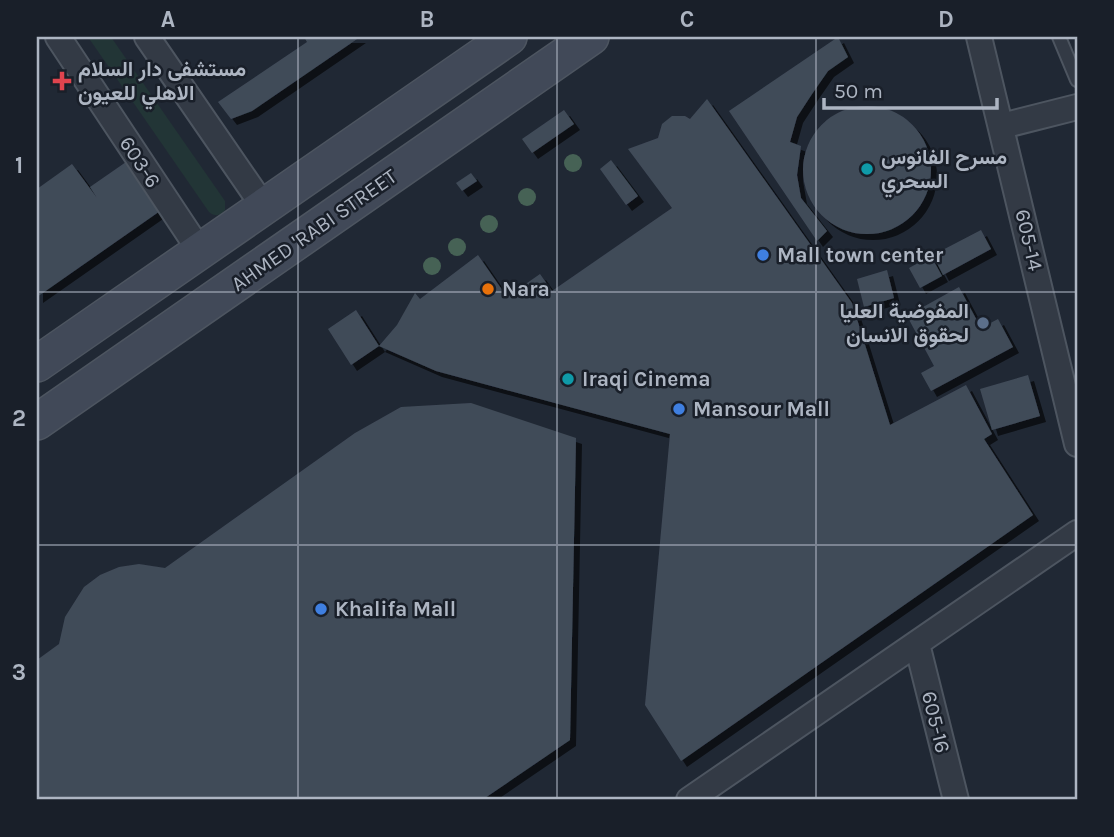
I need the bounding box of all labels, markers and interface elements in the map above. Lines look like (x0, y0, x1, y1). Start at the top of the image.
text: A (161, 6, 175, 33)
text: B (420, 6, 434, 33)
text: C (680, 6, 694, 33)
text: D (938, 6, 954, 33)
place label: مستشفى دار السلام الاهلي للعيون (78, 57, 246, 110)
scale bar (824, 66, 997, 110)
marker: مستشفى دار السلام الاهلي للعيون (52, 71, 72, 91)
text: 50 m (834, 79, 883, 103)
street label: 603-6 (115, 132, 165, 192)
place label: مسرح الفانوس السحري (881, 145, 1007, 198)
text: 1 (15, 152, 23, 179)
marker: مسرح الفانوس السحري (859, 161, 875, 177)
street label: AHMED 'RABI STREET (227, 164, 402, 296)
street label: 605-14 (1010, 207, 1048, 273)
place label: Mall town center (777, 243, 944, 267)
marker: Mall town center (755, 247, 771, 263)
place label: Nara (502, 277, 550, 301)
marker: Nara (480, 281, 496, 297)
place label: المفوضية العليا لحقوق الانسان (840, 299, 969, 348)
marker: المفوضية العليا لحقوق الانسان (975, 315, 991, 331)
place label: Iraqi Cinema (582, 367, 711, 392)
marker: Iraqi Cinema (560, 371, 576, 387)
place label: Mansour Mall (693, 397, 830, 421)
marker: Mansour Mall (671, 401, 687, 417)
text: 2 (12, 405, 26, 432)
place label: Khalifa Mall (335, 597, 456, 621)
marker: Khalifa Mall (313, 601, 329, 617)
text: 3 (12, 659, 26, 686)
street label: 605-16 (917, 689, 955, 755)

